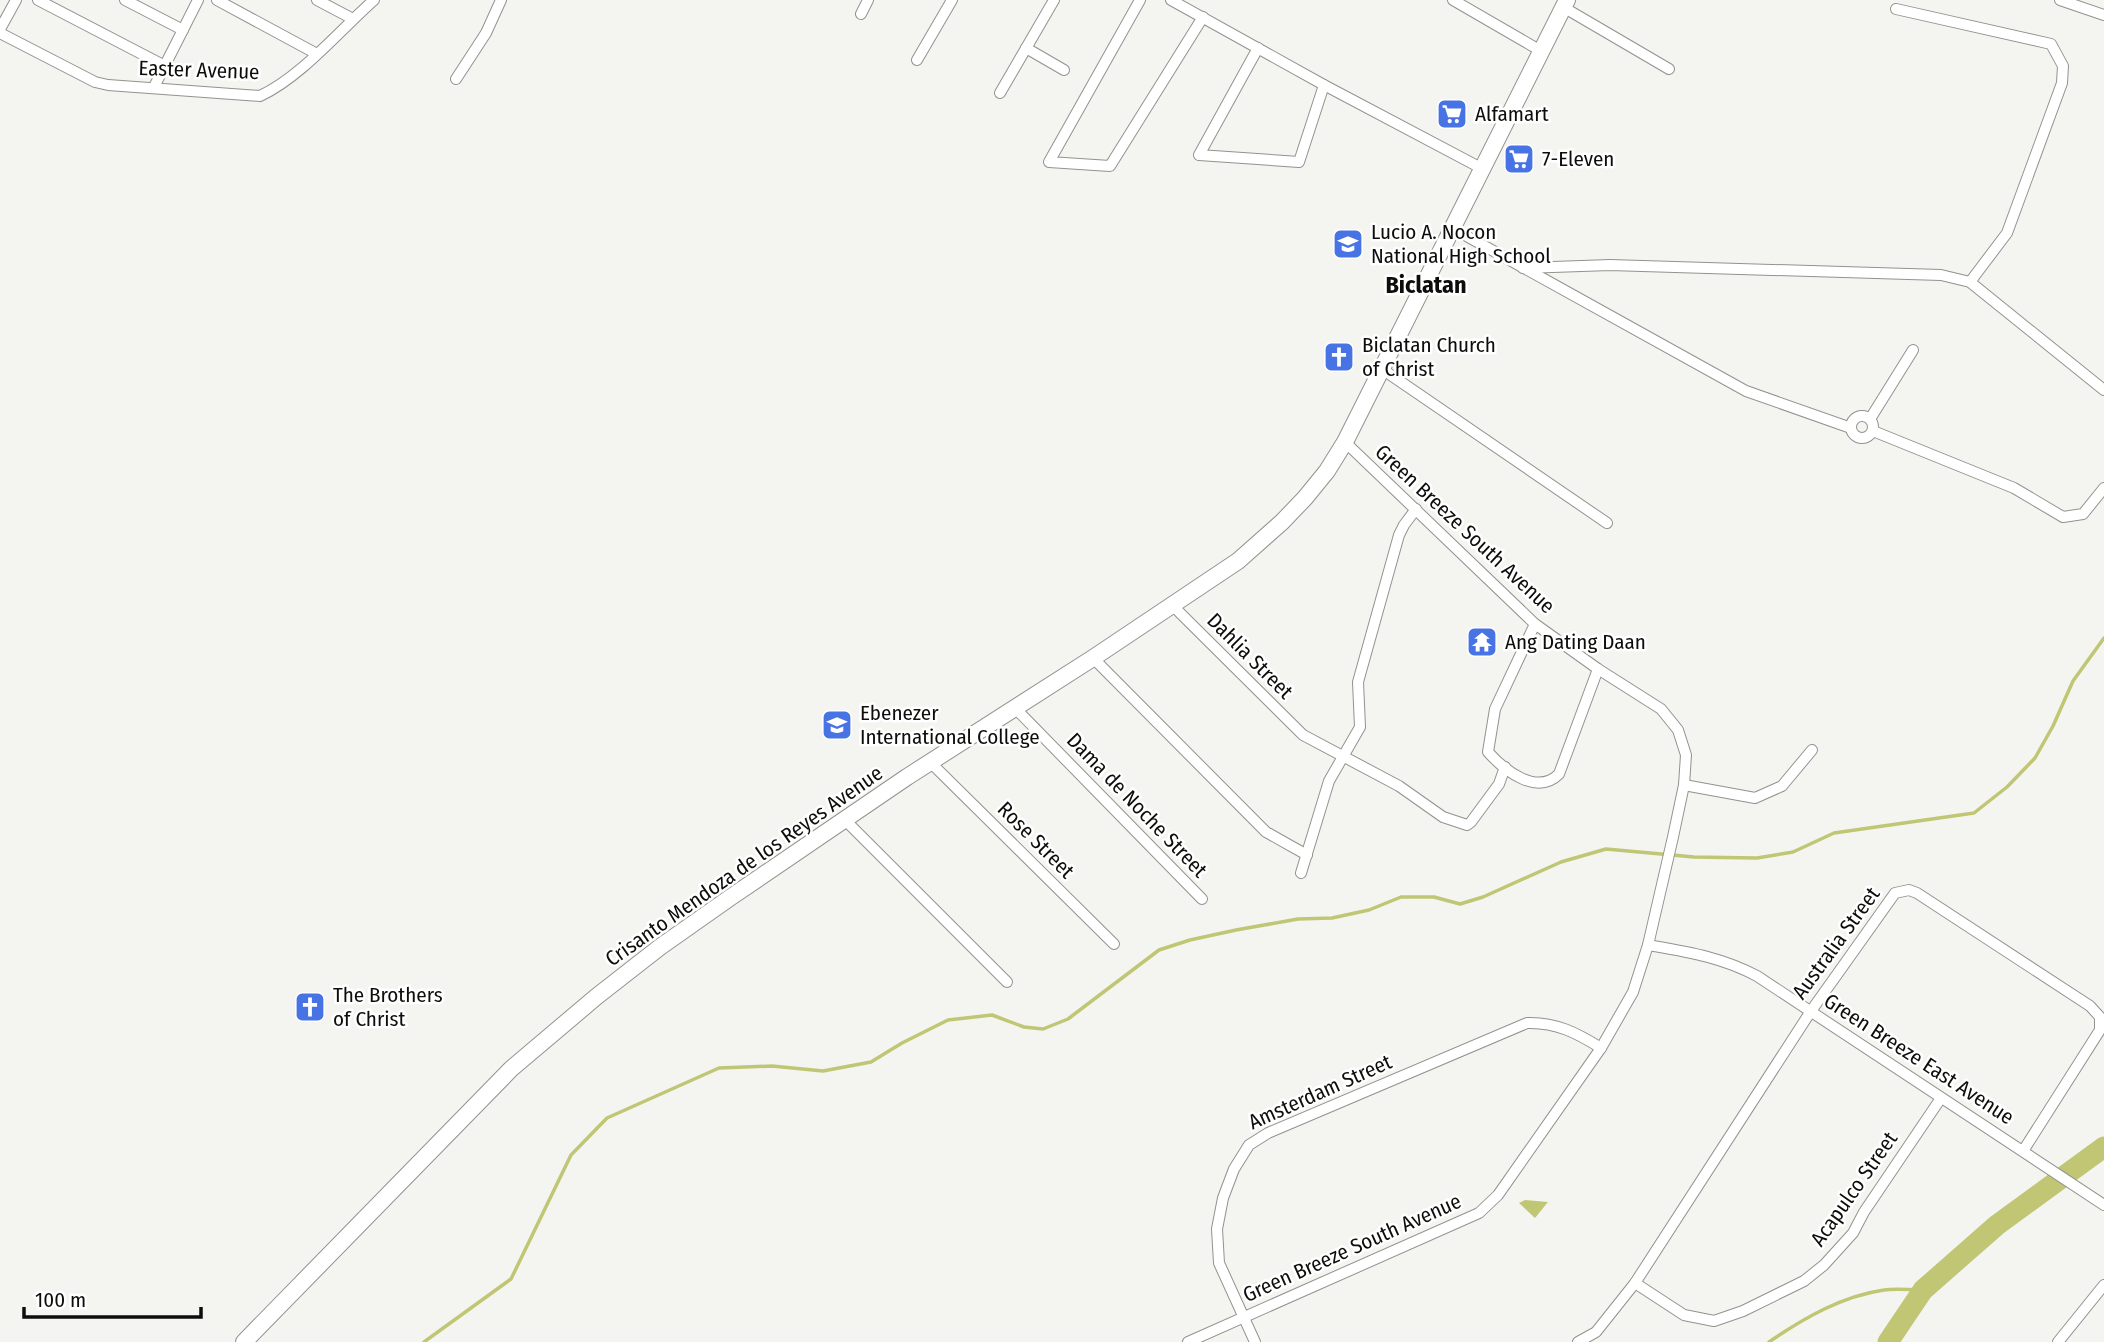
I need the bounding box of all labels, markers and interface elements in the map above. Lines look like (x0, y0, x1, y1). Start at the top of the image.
street label: Easter Avenue (138, 55, 260, 85)
supermarket icon: Alfamart (1435, 97, 1469, 131)
place label: Alfamart (1475, 101, 1549, 127)
supermarket icon: 7-Eleven (1502, 142, 1536, 176)
place label: 7-Eleven (1542, 146, 1614, 172)
place label: Lucio A. Nocon National High School (1371, 219, 1551, 269)
school or university icon: Lucio A. Nocon National High School (1331, 227, 1365, 261)
district label: Biclatan (1385, 271, 1467, 299)
place label: Biclatan Church of Christ (1362, 332, 1496, 382)
church icon: Biclatan Church of Christ (1322, 340, 1356, 374)
street label: Green Breeze South Avenue (1370, 439, 1560, 619)
street label: Dahlia Street (1202, 608, 1299, 705)
temple icon: Ang Dating Daan (1465, 625, 1499, 659)
place label: Ang Dating Daan (1505, 629, 1646, 655)
place label: Ebenezer International College (860, 700, 1040, 750)
school or university icon: Ebenezer International College (820, 708, 854, 742)
street label: Dama de Noche Street (1061, 727, 1213, 883)
street label: Crisanto Mendoza de los Reyes Avenue (600, 760, 888, 972)
street label: Rose Street (992, 796, 1080, 884)
street label: Australia Street (1787, 882, 1885, 1004)
place label: The Brothers of Christ (333, 982, 443, 1032)
street label: Green Breeze East Avenue (1819, 988, 2019, 1130)
church icon: The Brothers of Christ (293, 990, 327, 1024)
street label: Amsterdam Street (1244, 1049, 1396, 1135)
street label: Acapulco Street (1805, 1127, 1903, 1251)
street label: Green Breeze South Avenue (1239, 1188, 1465, 1308)
scale bar (24, 1276, 201, 1320)
text: 100 m (35, 1287, 86, 1313)

